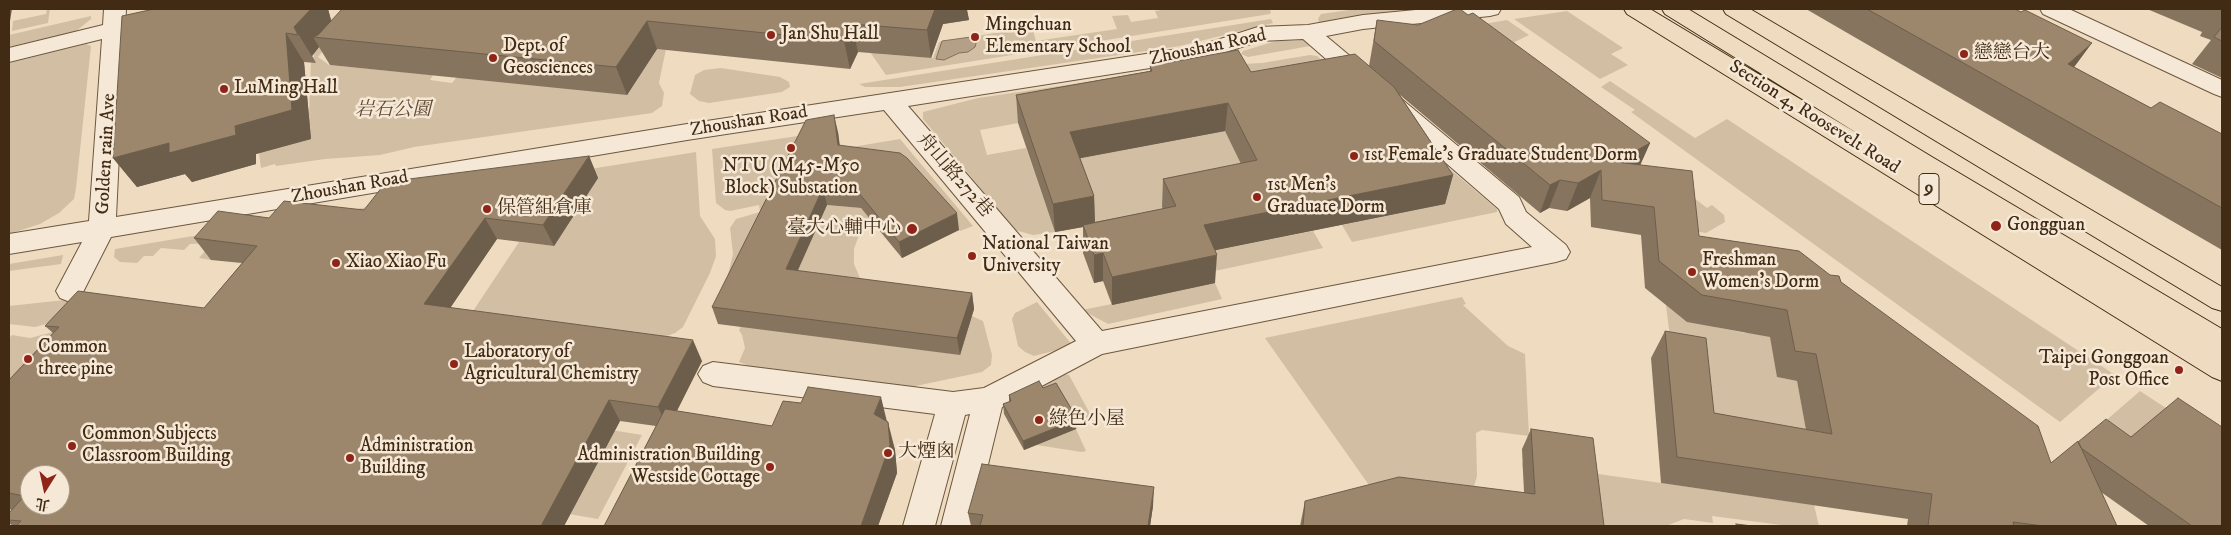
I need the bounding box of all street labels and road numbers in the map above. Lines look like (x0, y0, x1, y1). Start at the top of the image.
street label: Zhoushan Road (1148, 25, 1268, 71)
street label: Section 4, Roosevelt Road (1724, 56, 1904, 180)
street label: Golden rain Ave (92, 93, 122, 215)
street label: Zhoushan Road (689, 101, 809, 143)
street label: 舟山路272巷 (911, 129, 997, 223)
street label: Zhoushan Road (290, 167, 410, 209)
road number: 9 (1919, 173, 1939, 204)

